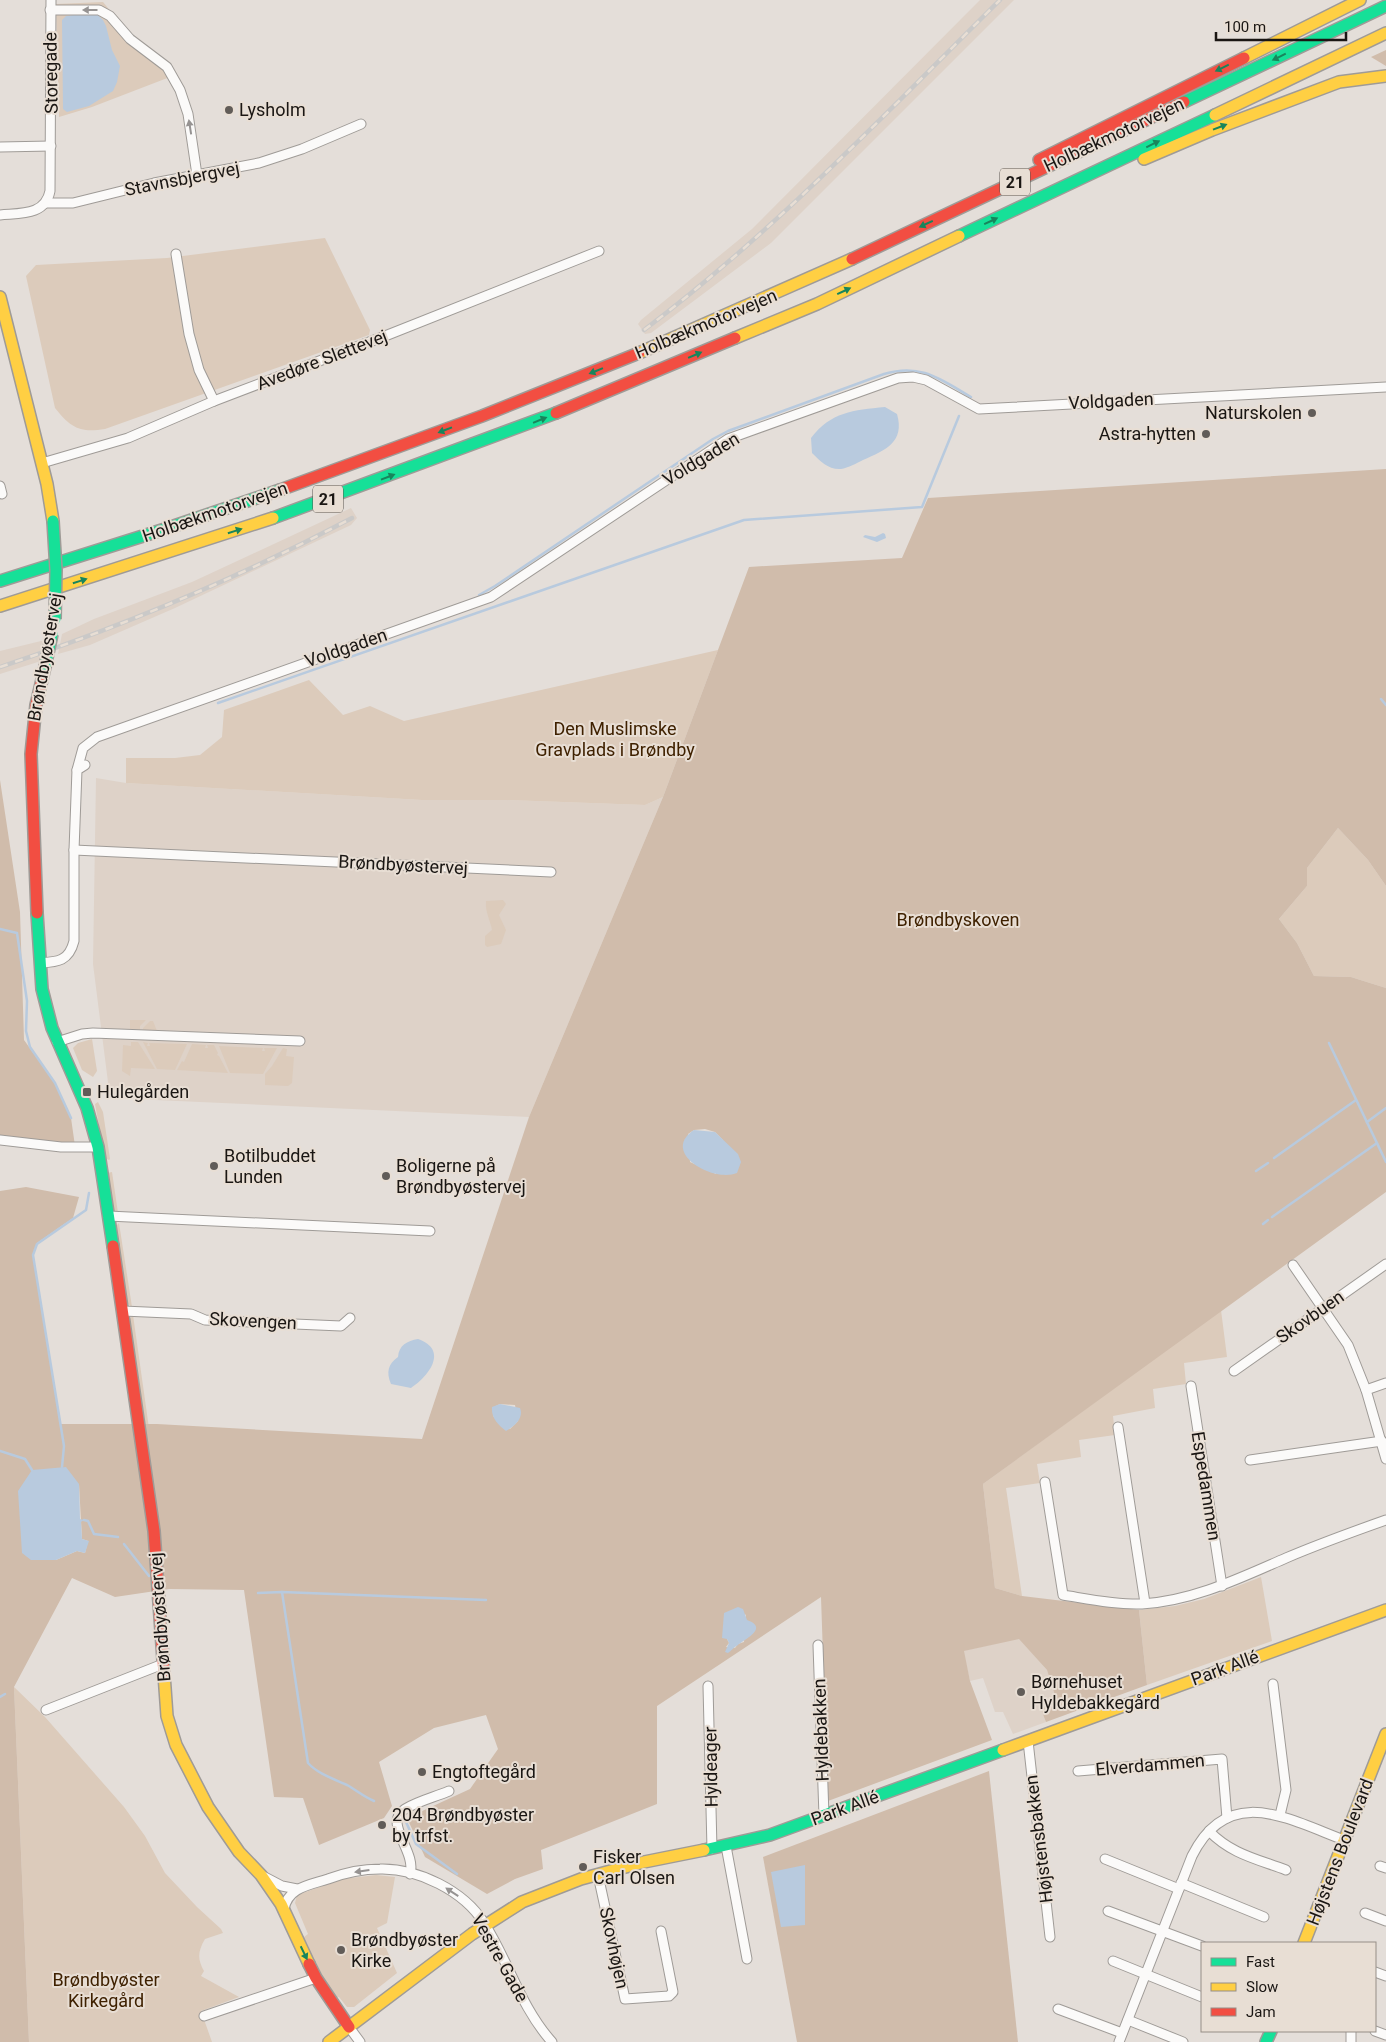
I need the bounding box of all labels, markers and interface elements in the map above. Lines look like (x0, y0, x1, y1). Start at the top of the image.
one-way arrow (82, 6, 98, 14)
scale bar (1216, 10, 1346, 42)
text: 100 m (1224, 18, 1266, 36)
street label: Storegade (39, 32, 62, 114)
one-way arrow (1272, 54, 1286, 62)
one-way arrow (1215, 65, 1229, 73)
street label: Holbækmotorvejen (1040, 93, 1187, 176)
place label: Lysholm (239, 99, 306, 120)
marker: Lysholm (223, 104, 235, 116)
one-way arrow (185, 118, 193, 134)
one-way arrow (1213, 123, 1228, 131)
one-way arrow (1146, 140, 1160, 148)
street label: Stavnsbjergvej (123, 157, 241, 200)
road number: 21 (1000, 168, 1030, 196)
one-way arrow (984, 217, 998, 225)
one-way arrow (919, 220, 933, 228)
street label: Holbækmotorvejen (632, 284, 780, 363)
one-way arrow (837, 287, 851, 295)
street label: Avedøre Slettevej (254, 325, 390, 394)
one-way arrow (688, 351, 702, 359)
one-way arrow (589, 367, 603, 375)
street label: Voldgaden (1068, 388, 1154, 413)
place label: Naturskolen (1205, 402, 1302, 423)
marker: Naturskolen (1306, 407, 1318, 419)
one-way arrow (533, 416, 548, 424)
place label: Astra-hytten (1099, 423, 1196, 444)
one-way arrow (437, 426, 452, 434)
street label: Voldgaden (659, 428, 743, 490)
marker: Astra-hytten (1200, 428, 1212, 440)
one-way arrow (381, 473, 396, 481)
street label: Holbækmotorvejen (139, 477, 290, 546)
road number: 21 (313, 486, 343, 512)
one-way arrow (227, 527, 242, 535)
one-way arrow (73, 577, 88, 585)
street label: Brøndbyøstervej (23, 591, 66, 723)
street label: Voldgaden (302, 624, 390, 671)
park label: Den Muslimske Gravplads i Brøndby (535, 718, 695, 760)
street label: Brøndbyøstervej (338, 851, 468, 878)
park label: Brøndbyskoven (897, 909, 1019, 930)
place label: Hulegården (97, 1081, 189, 1102)
marker: Hulegården (81, 1086, 93, 1098)
place label: Botilbuddet Lunden (224, 1145, 316, 1187)
place label: Boligerne på Brøndbyøstervej (396, 1155, 526, 1197)
marker: Botilbuddet Lunden (208, 1160, 220, 1172)
marker: Boligerne på Brøndbyøstervej (380, 1170, 392, 1182)
street label: Skovbuen (1272, 1286, 1348, 1348)
street label: Skovengen (209, 1308, 297, 1333)
street label: Espedammen (1188, 1430, 1225, 1542)
street label: Brøndbyøstervej (145, 1552, 175, 1682)
street label: Park Allé (1188, 1646, 1262, 1690)
place label: Børnehuset Hyldebakkegård (1031, 1671, 1160, 1713)
street label: Hyldebakken (808, 1678, 833, 1782)
marker: Børnehuset Hyldebakkegård (1015, 1686, 1027, 1698)
street label: Hyldeager (699, 1726, 722, 1808)
street label: Elverdammen (1094, 1749, 1206, 1780)
place label: Engtoftegård (432, 1761, 536, 1782)
marker: Engtoftegård (416, 1766, 428, 1778)
street label: Højstensbakken (1020, 1774, 1057, 1904)
street label: Højstens Boulevard (1302, 1775, 1377, 1928)
street label: Park Allé (808, 1786, 882, 1830)
place label: 204 Brøndbyøster by trfst. (392, 1804, 534, 1846)
marker: 204 Brøndbyøster by trfst. (376, 1819, 388, 1831)
place label: Fisker Carl Olsen (593, 1846, 675, 1888)
marker: Fisker Carl Olsen (577, 1861, 589, 1873)
one-way arrow (353, 1867, 369, 1875)
one-way arrow (445, 1887, 458, 1897)
street label: Skovhøjen (596, 1905, 633, 1990)
street label: Vestre Gade (468, 1910, 533, 2005)
place label: Brøndbyøster Kirke (351, 1929, 458, 1971)
legend (1201, 1942, 1376, 2032)
marker: Brøndbyøster Kirke (335, 1944, 347, 1956)
one-way arrow (300, 1946, 308, 1960)
text: Fast (1246, 1953, 1275, 1971)
park label: Brøndbyøster Kirkegård (52, 1969, 160, 2011)
text: Slow (1246, 1978, 1278, 1996)
text: Jam (1246, 2003, 1276, 2021)

